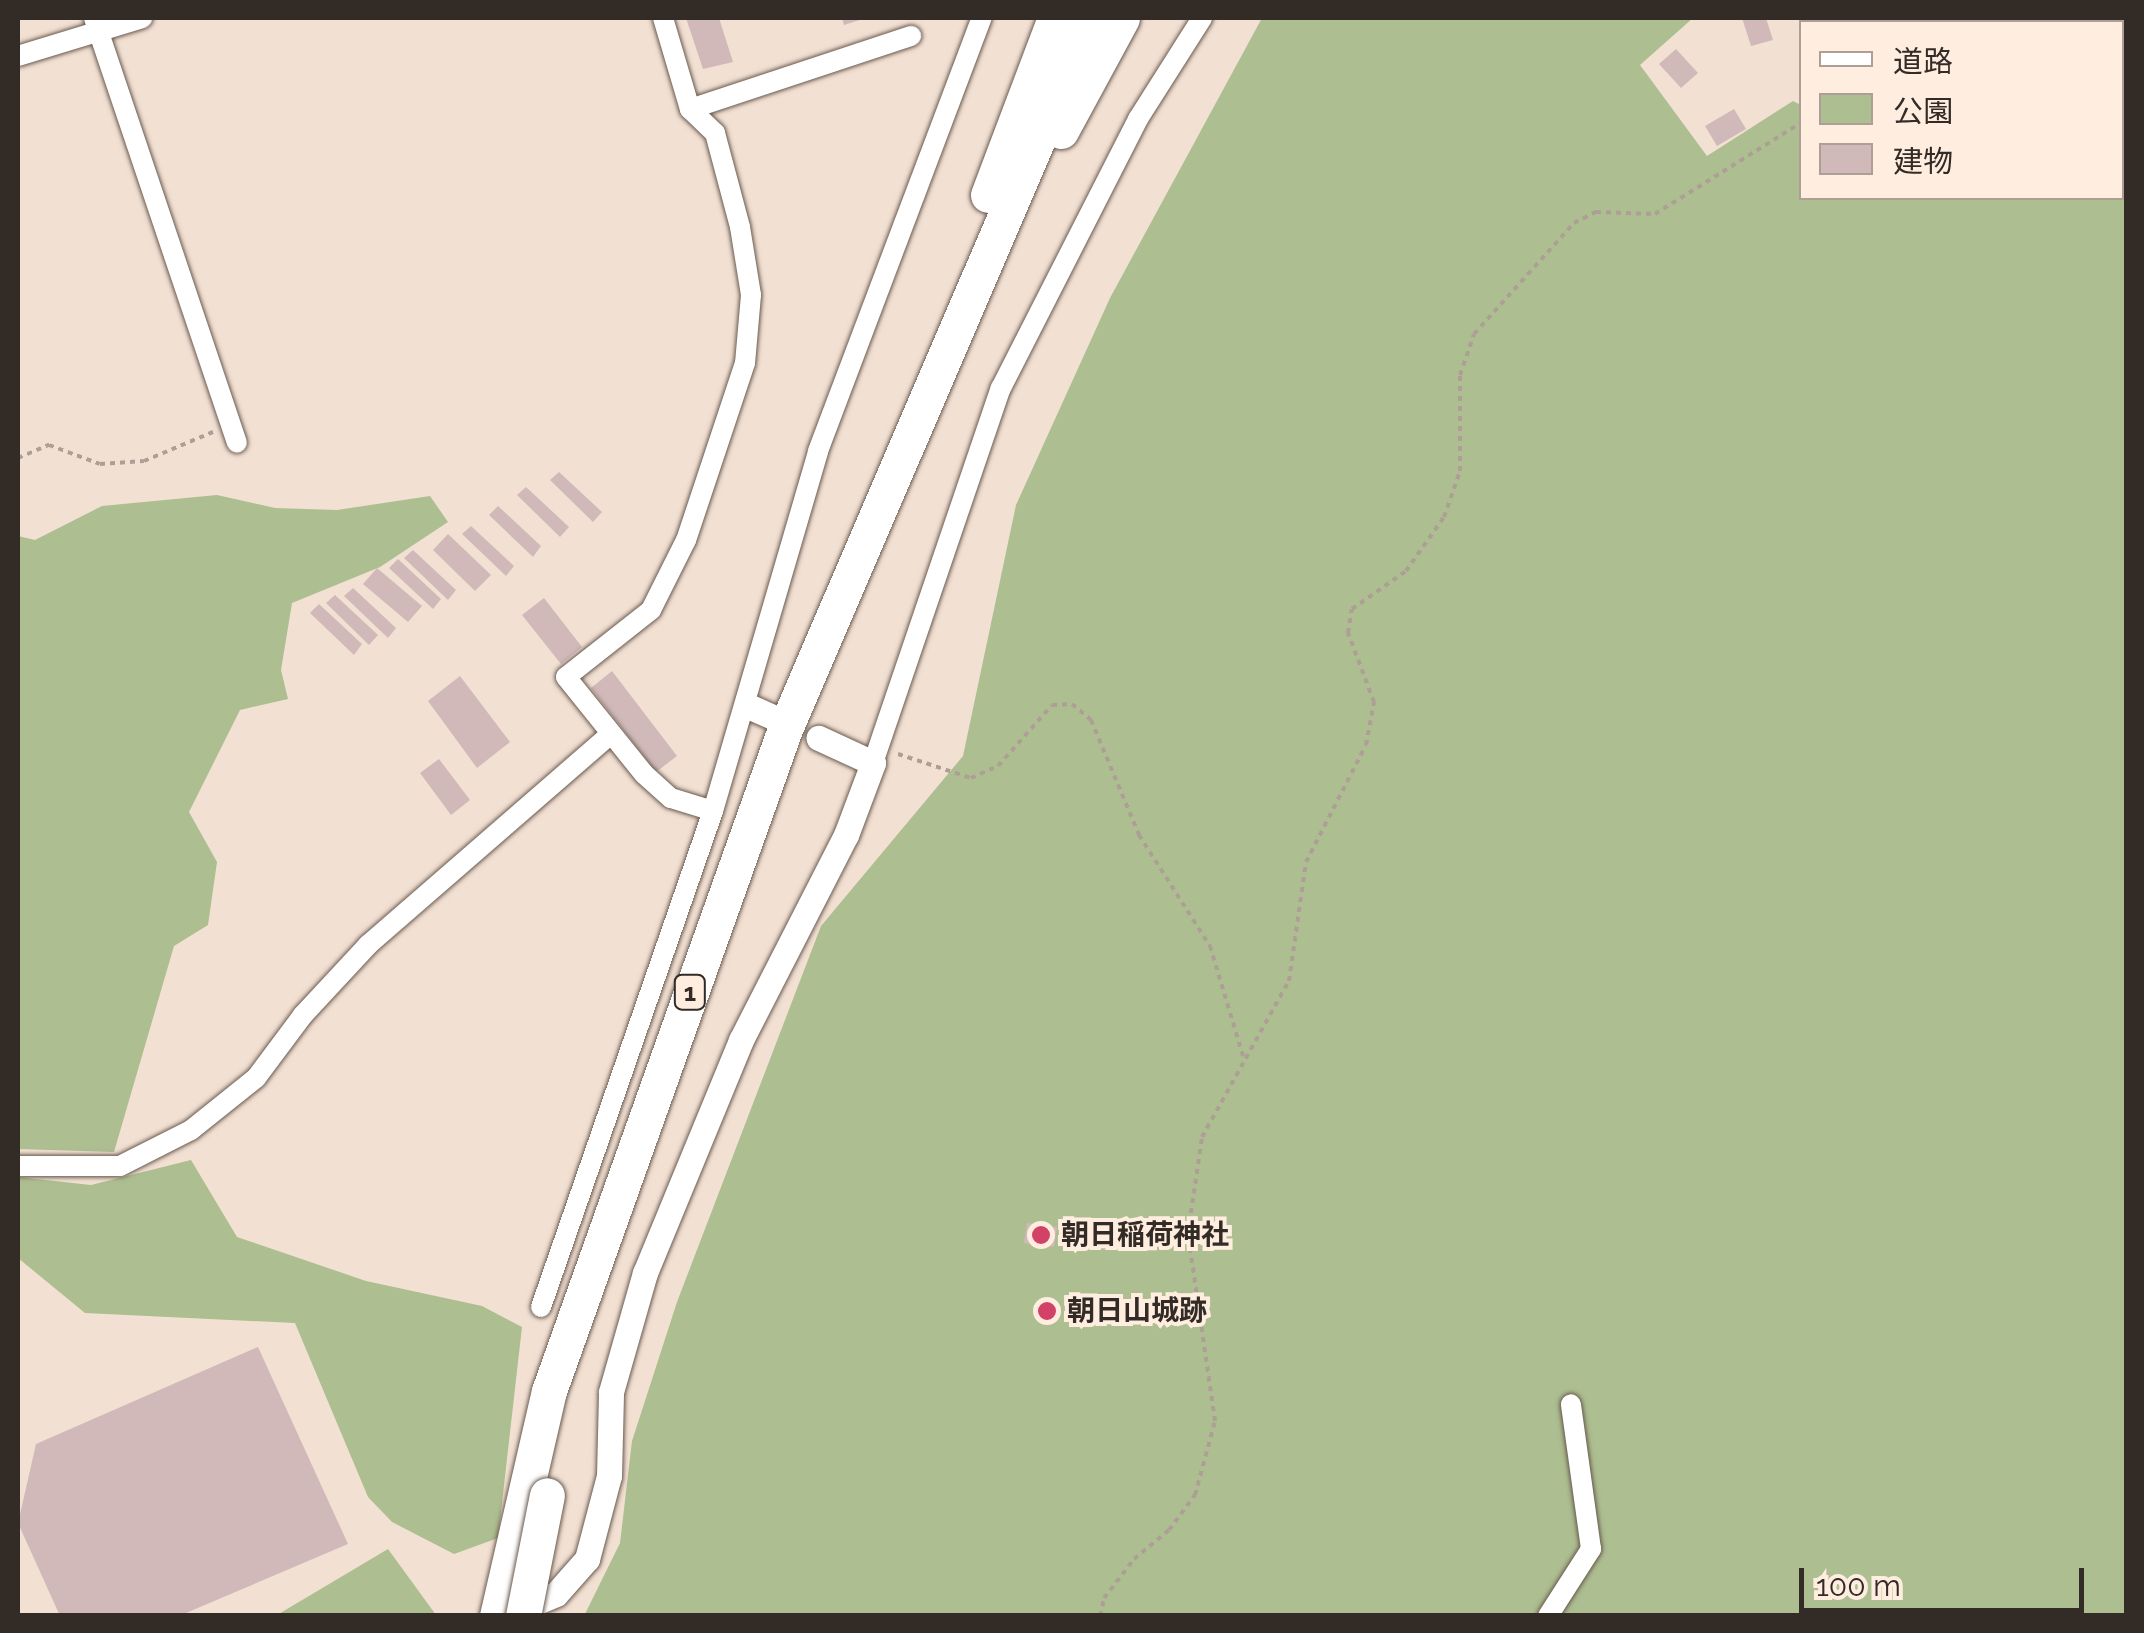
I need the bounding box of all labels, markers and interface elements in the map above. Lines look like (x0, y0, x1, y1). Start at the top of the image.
legend (1799, 20, 2124, 200)
text: 道路 (1893, 44, 1953, 79)
text: 公園 (1893, 94, 1953, 129)
text: 建物 (1893, 144, 1953, 179)
road number: 1 (672, 972, 708, 1012)
place label: 朝日稲荷神社 (1061, 1218, 1229, 1252)
marker: 朝日稲荷神社 (1030, 1224, 1052, 1246)
place label: 朝日山城跡 (1067, 1294, 1207, 1328)
marker: 朝日山城跡 (1036, 1300, 1058, 1322)
scale bar (1804, 1548, 2089, 1610)
text: 100 m (1816, 1568, 1901, 1603)

